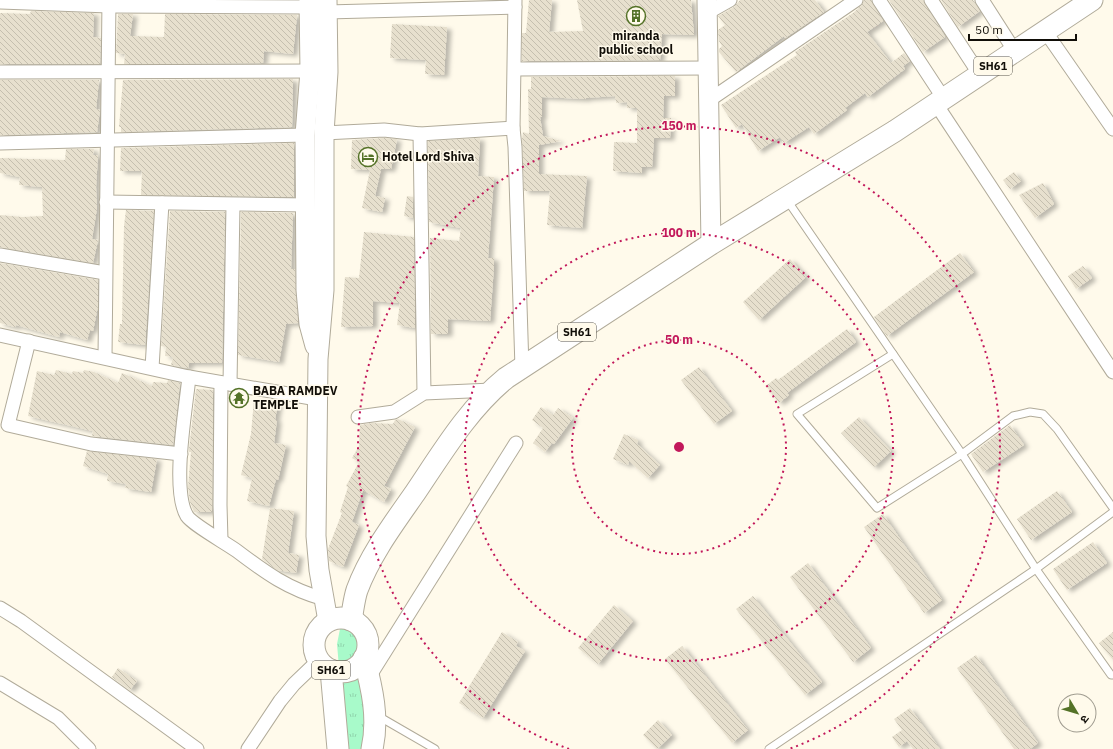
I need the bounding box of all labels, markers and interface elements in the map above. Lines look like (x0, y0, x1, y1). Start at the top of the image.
building icon: miranda public school (625, 5, 647, 27)
scale bar (969, 16, 1076, 42)
text: 50 m (975, 22, 1003, 37)
place label: miranda public school (599, 28, 674, 57)
road number: SH61 (974, 57, 1012, 75)
text: 150 m (661, 118, 697, 133)
hotel icon: Hotel Lord Shiva (357, 146, 379, 168)
place label: Hotel Lord Shiva (382, 149, 475, 164)
text: 100 m (661, 225, 697, 240)
road number: SH61 (558, 323, 596, 341)
text: 50 m (665, 332, 693, 347)
place label: BABA RAMDEV TEMPLE (253, 383, 338, 412)
temple icon: BABA RAMDEV TEMPLE (228, 387, 250, 409)
centre of rings (672, 440, 686, 454)
road number: SH61 (312, 661, 350, 679)
north arrow (1057, 693, 1097, 733)
text: उ (1077, 712, 1092, 726)

